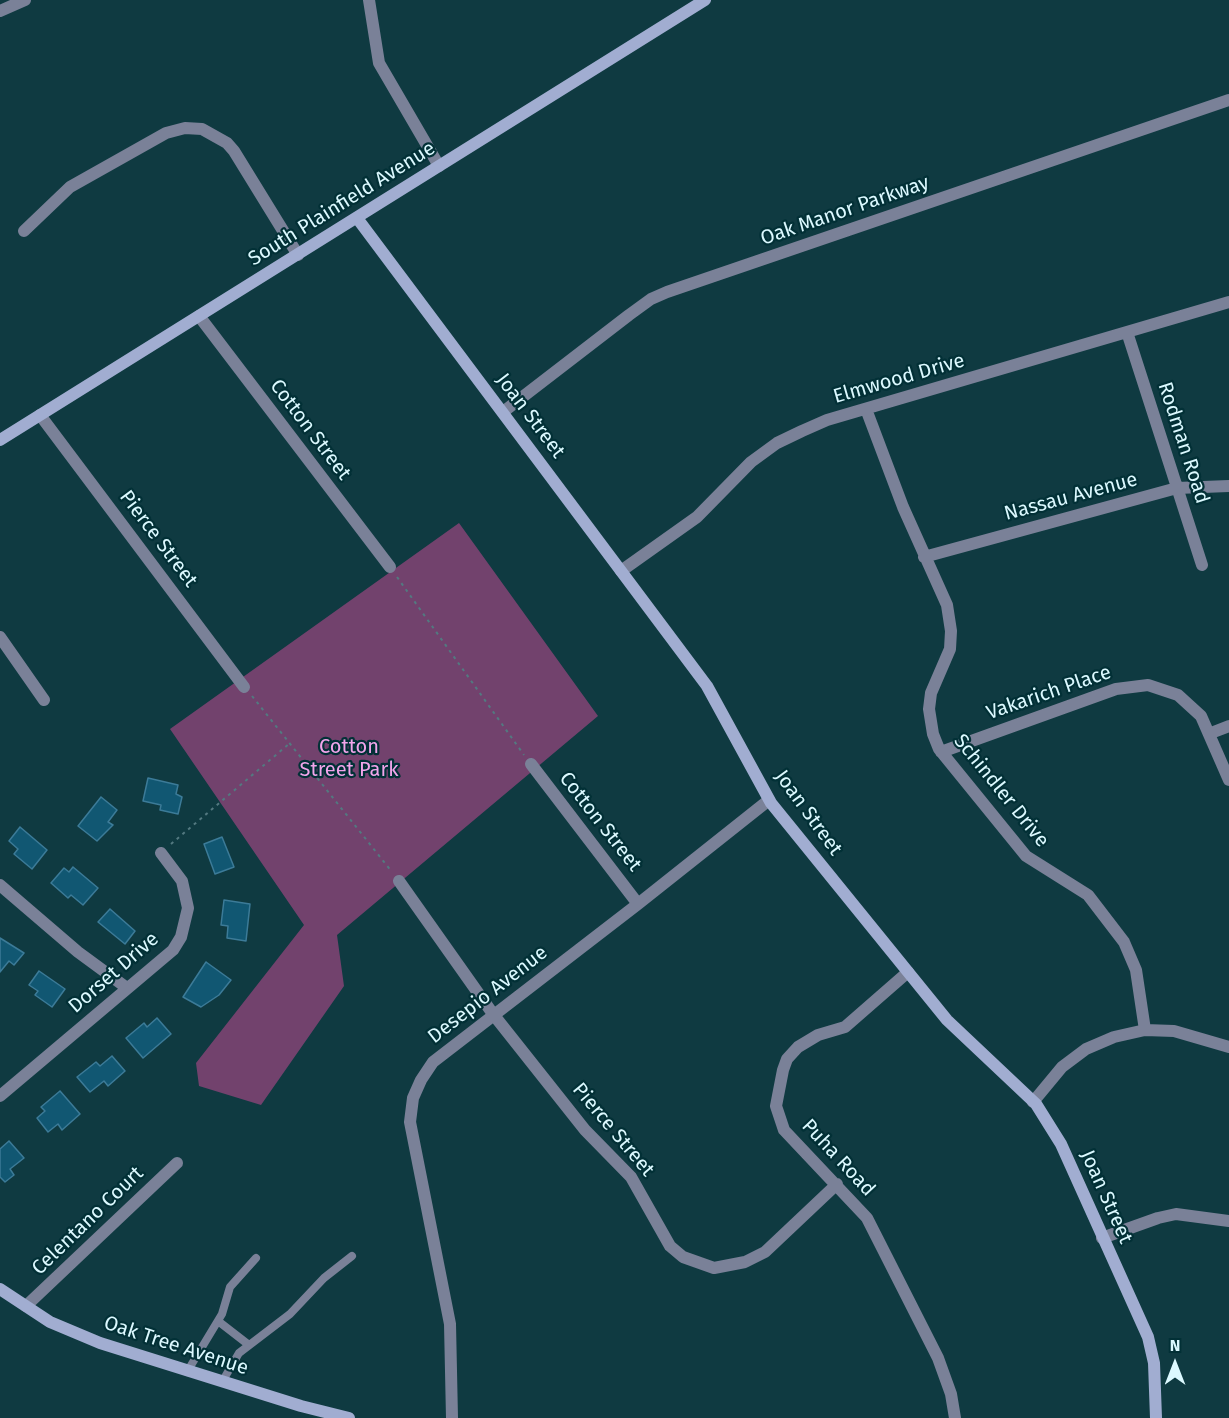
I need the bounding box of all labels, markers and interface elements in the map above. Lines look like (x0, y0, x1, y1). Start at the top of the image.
street label: South Plainfield Avenue (244, 137, 440, 271)
street label: Oak Manor Parkway (758, 171, 932, 251)
street label: Elmwood Drive (831, 349, 967, 409)
street label: Joan Street (490, 369, 570, 463)
street label: Cotton Street (264, 375, 356, 485)
street label: Rodman Road (1152, 379, 1214, 507)
street label: Nassau Avenue (1002, 468, 1140, 526)
street label: Pierce Street (114, 486, 202, 592)
street label: Vakarich Place (984, 660, 1114, 726)
street label: Schindler Drive (948, 730, 1054, 852)
park label: Cotton Street Park (300, 735, 398, 782)
street label: Joan Street (769, 766, 847, 860)
street label: Cotton Street (554, 767, 646, 877)
street label: Dorset Drive (64, 927, 164, 1019)
street label: Desepio Avenue (424, 941, 552, 1049)
street label: Pierce Street (567, 1078, 659, 1182)
street label: Puha Road (796, 1114, 880, 1202)
street label: Joan Street (1075, 1147, 1137, 1247)
street label: Celentano Court (27, 1162, 149, 1280)
street label: Oak Tree Avenue (101, 1311, 251, 1381)
north arrow (1145, 1334, 1205, 1394)
text: N (1170, 1336, 1180, 1355)

